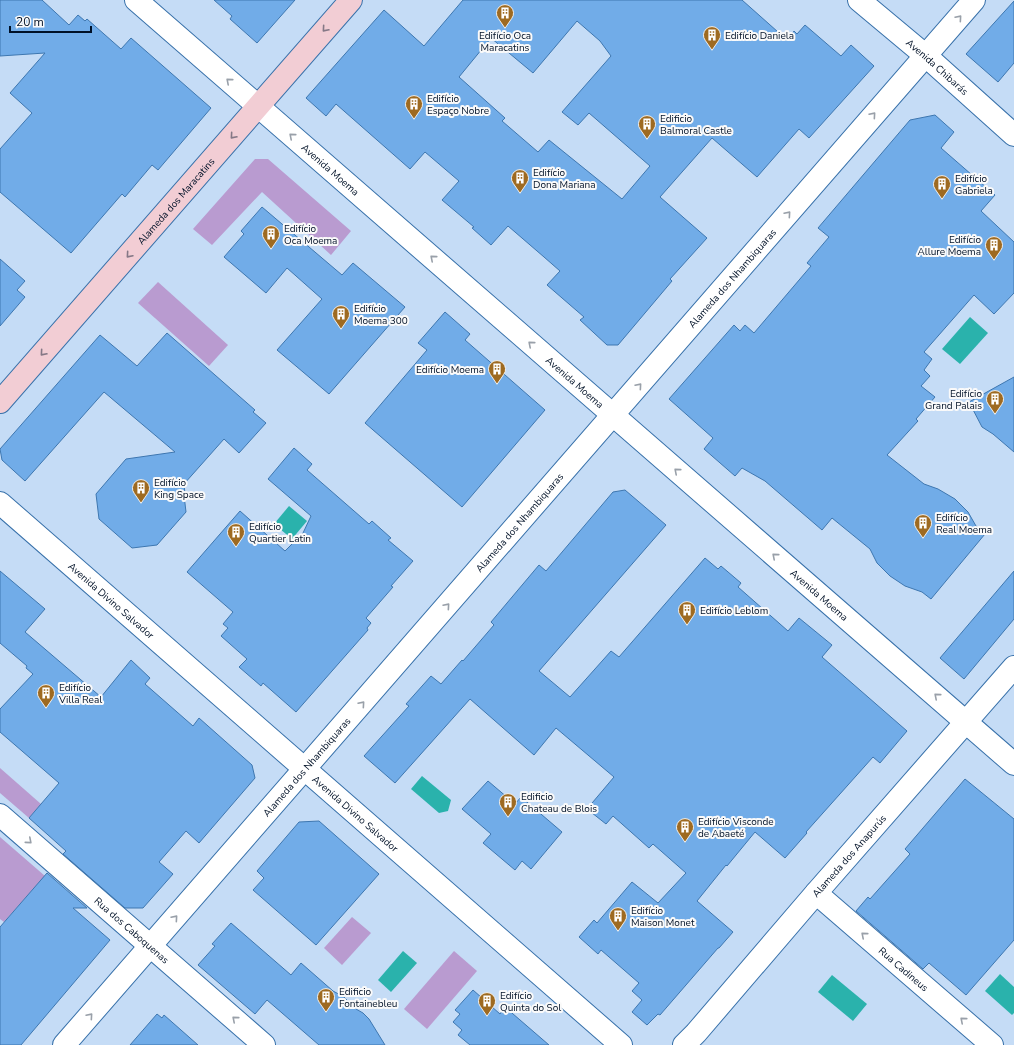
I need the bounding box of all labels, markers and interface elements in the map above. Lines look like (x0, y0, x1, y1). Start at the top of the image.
building icon: Edifício Oca Maracatins (495, 3, 515, 28)
scale bar (10, 8, 91, 34)
text: 20 m (16, 14, 44, 30)
one-way arrow (954, 15, 961, 22)
one-way arrow (323, 25, 330, 32)
building icon: Edifício Daniela (702, 25, 722, 50)
place label: Edifício Oca Maracatins (479, 29, 531, 55)
place label: Edifício Daniela (725, 29, 794, 43)
street label: Avenida Chibarás (903, 36, 971, 99)
one-way arrow (226, 78, 234, 85)
place label: Edifício Espaço Nobre (427, 92, 489, 118)
building icon: Edifício Espaço Nobre (404, 94, 424, 119)
place label: Edificio Balmoral Castle (660, 112, 732, 138)
one-way arrow (869, 113, 876, 120)
building icon: Edificio Balmoral Castle (637, 114, 657, 139)
one-way arrow (230, 131, 237, 139)
one-way arrow (290, 134, 297, 141)
street label: Avenida Moema (298, 141, 362, 199)
street label: Alameda dos Maracatins (135, 155, 218, 248)
place label: Edifício Dona Mariana (533, 166, 596, 192)
building icon: Edifício Dona Mariana (510, 168, 530, 193)
place label: Edifício Gabriela (955, 172, 993, 198)
building icon: Edifício Gabriela (932, 174, 952, 199)
one-way arrow (784, 211, 791, 218)
place label: Edifício Oca Moema (284, 222, 337, 248)
building icon: Edifício Oca Moema (261, 224, 281, 249)
street label: Alameda dos Nhambiquaras (685, 226, 780, 331)
place label: Edifício Allure Moema (917, 233, 981, 259)
building icon: Edifício Allure Moema (984, 235, 1004, 260)
one-way arrow (126, 250, 133, 258)
one-way arrow (430, 256, 437, 263)
place label: Edifício Moema 300 (354, 302, 408, 328)
building icon: Edifício Moema 300 (331, 304, 351, 329)
one-way arrow (528, 341, 535, 348)
one-way arrow (41, 348, 48, 356)
street label: Avenida Moema (542, 354, 606, 412)
building icon: Edifício Moema (487, 359, 507, 384)
place label: Edifício Moema (416, 363, 484, 377)
one-way arrow (634, 383, 641, 391)
place label: Edifício Grand Palais (925, 387, 982, 413)
building icon: Edifício Grand Palais (985, 389, 1005, 414)
one-way arrow (674, 468, 682, 475)
street label: Alameda dos Nhambiquaras (473, 470, 567, 576)
place label: Edifício King Space (154, 476, 204, 502)
building icon: Edifício King Space (131, 478, 151, 503)
place label: Edifício Real Moema (936, 511, 992, 537)
building icon: Edifício Real Moema (913, 513, 933, 538)
place label: Edifício Quartier Latin (249, 520, 311, 546)
building icon: Edifício Quartier Latin (226, 522, 246, 547)
one-way arrow (772, 553, 780, 560)
street label: Avenida Divino Salvador (65, 560, 157, 643)
street label: Avenida Moema (787, 566, 851, 625)
building icon: Edifício Leblom (677, 600, 697, 625)
one-way arrow (443, 603, 450, 610)
place label: Edifício Leblom (700, 604, 768, 618)
place label: Edifício Villa Real (58, 681, 102, 707)
building icon: Edifício Villa Real (36, 683, 56, 708)
one-way arrow (934, 694, 941, 701)
one-way arrow (357, 701, 364, 708)
street label: Alameda dos Nhambiquaras (260, 715, 354, 820)
street label: Avenida Divino Salvador (309, 773, 401, 856)
place label: Edificio Chateau de Blois (521, 790, 597, 816)
building icon: Edificio Chateau de Blois (498, 792, 518, 817)
street label: Alameda dos Anapurús (809, 812, 890, 901)
place label: Edifício Visconde de Abaeté (698, 815, 774, 841)
building icon: Edifício Visconde de Abaeté (675, 817, 695, 842)
one-way arrow (25, 836, 32, 843)
street label: Rua dos Caboquenas (91, 894, 172, 967)
place label: Edifício Maison Monet (631, 904, 695, 930)
building icon: Edifício Maison Monet (608, 906, 628, 931)
one-way arrow (171, 915, 178, 922)
one-way arrow (861, 932, 869, 939)
street label: Rua Cadineus (875, 944, 931, 995)
place label: Edificio Fontainebleu (339, 985, 397, 1011)
building icon: Edificio Fontainebleu (316, 987, 336, 1012)
place label: Edifício Quinta do Sol (500, 989, 561, 1015)
building icon: Edifício Quinta do Sol (477, 991, 497, 1016)
one-way arrow (85, 1013, 92, 1020)
one-way arrow (232, 1017, 240, 1024)
one-way arrow (960, 1017, 967, 1024)

